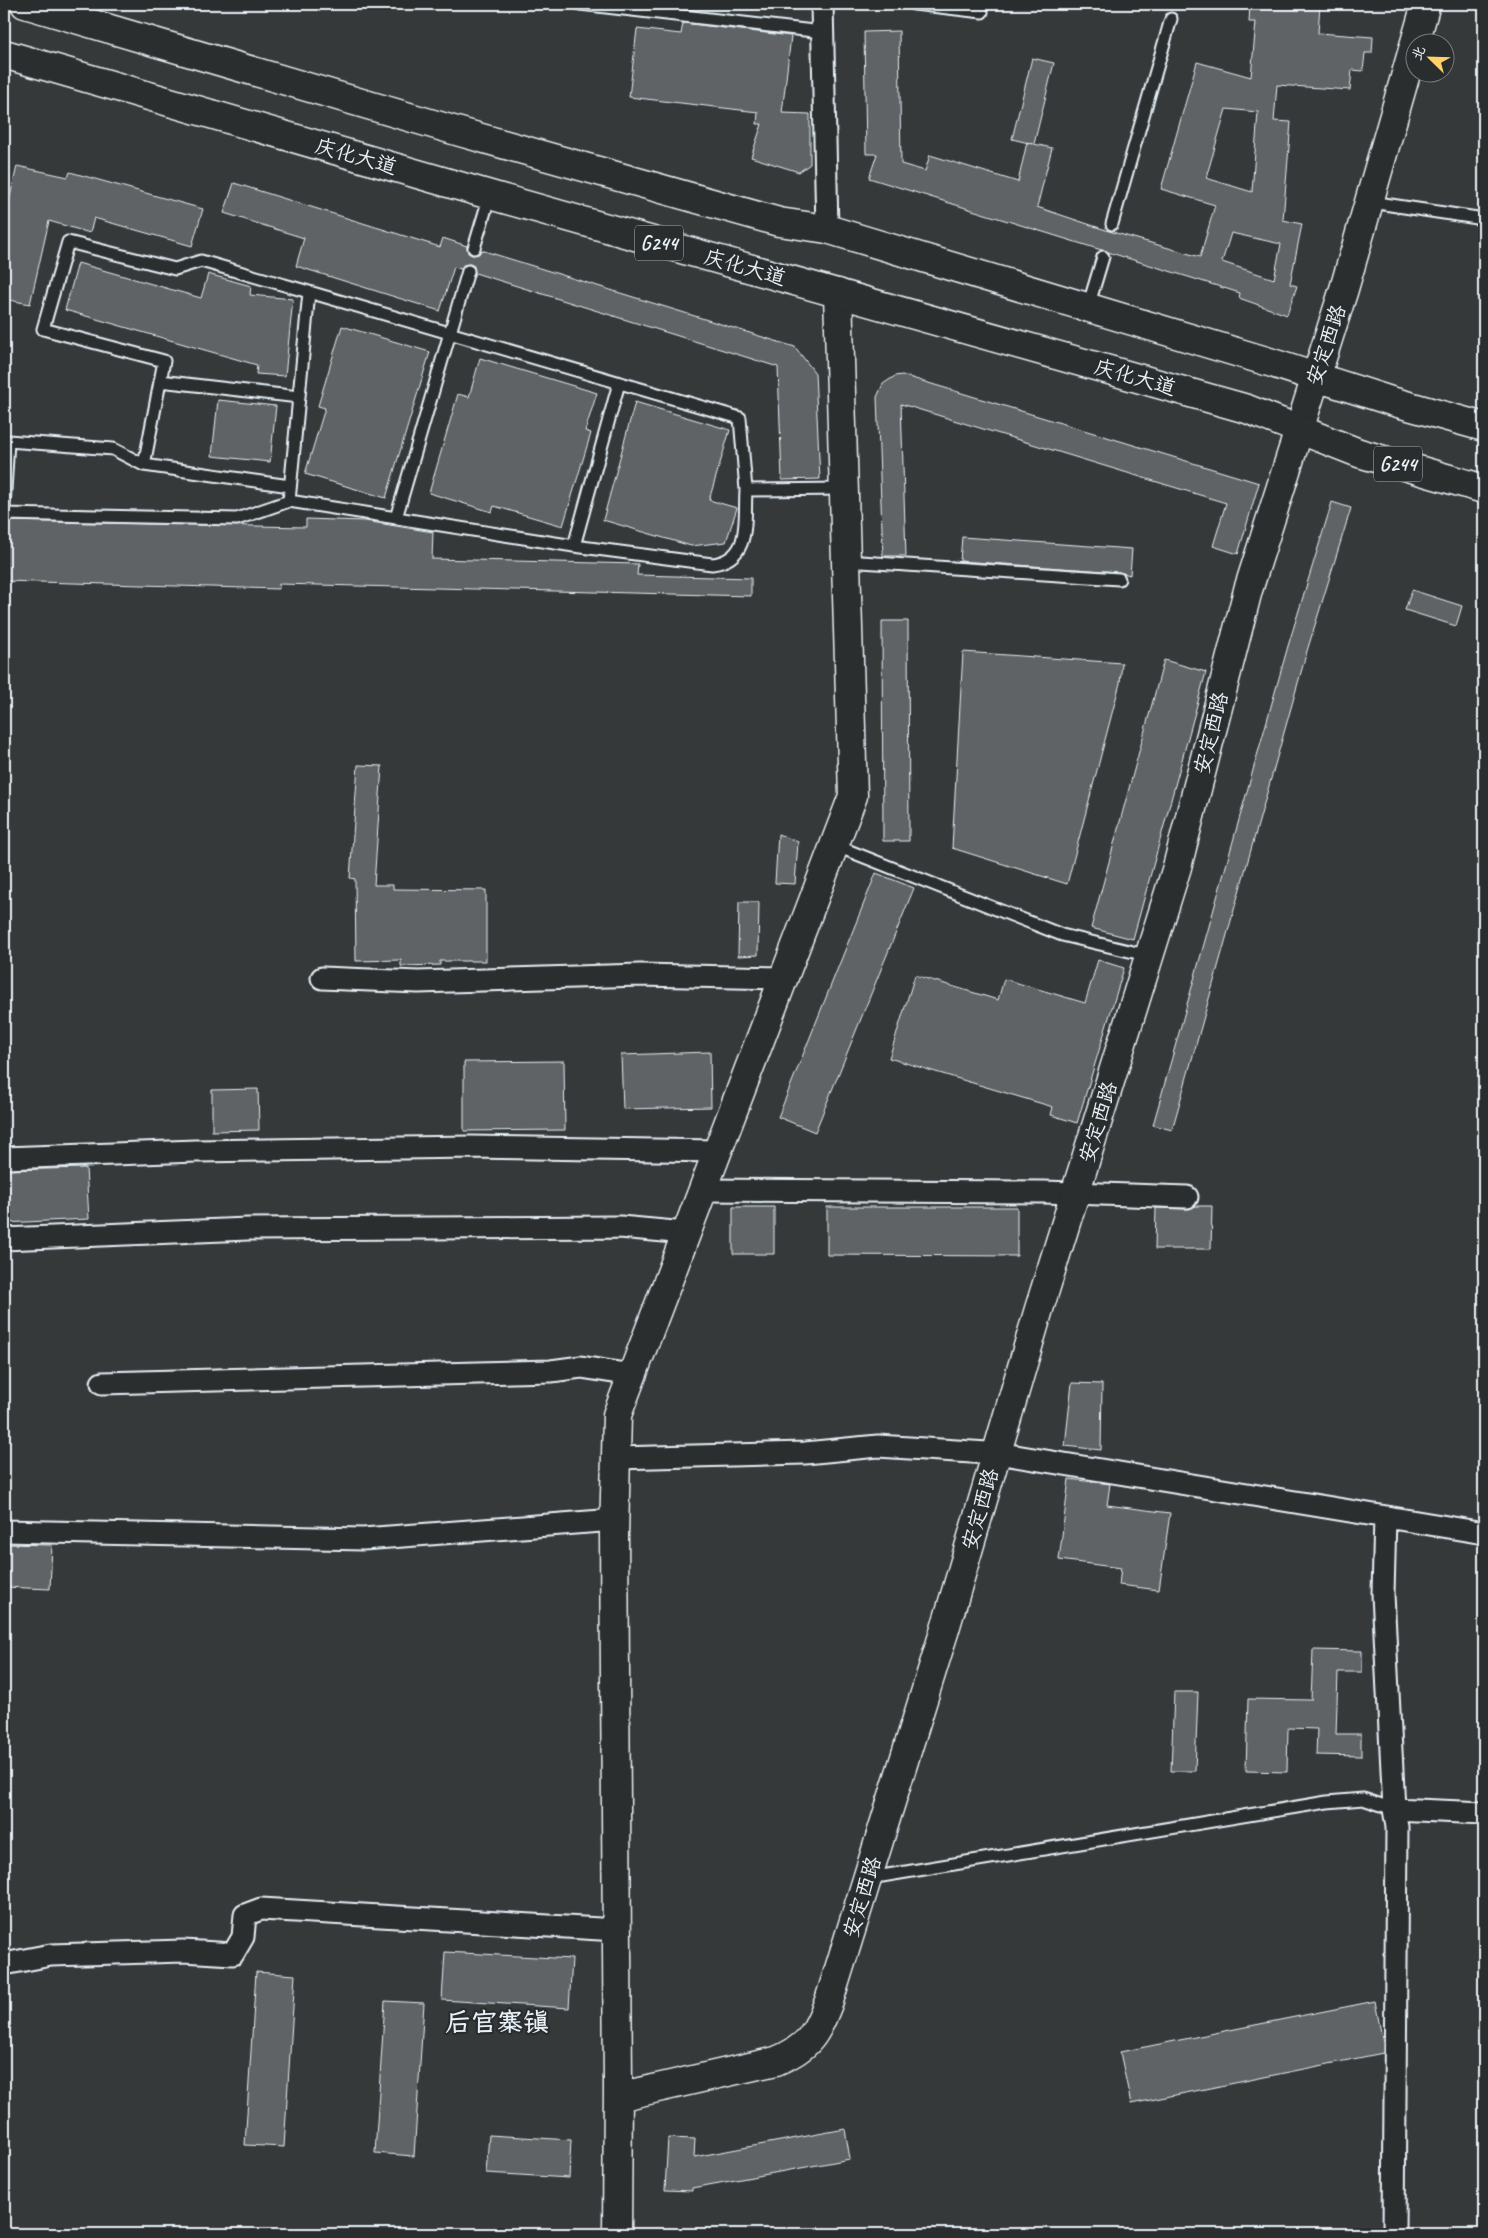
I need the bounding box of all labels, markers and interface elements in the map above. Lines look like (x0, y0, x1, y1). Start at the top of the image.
north arrow (1406, 32, 1456, 82)
text: 北 (1408, 43, 1429, 63)
street label: 庆化大道 (312, 132, 400, 180)
road number: G244 (635, 226, 683, 260)
street label: 庆化大道 (701, 243, 789, 291)
street label: 安定西路 (1301, 301, 1351, 389)
street label: 庆化大道 (1091, 353, 1179, 401)
road number: G244 (1374, 446, 1422, 482)
street label: 安定西路 (1188, 689, 1234, 777)
street label: 安定西路 (1073, 1078, 1123, 1166)
street label: 安定西路 (956, 1465, 1004, 1553)
street label: 安定西路 (837, 1853, 887, 1941)
district label: 后官寨镇 (445, 2006, 549, 2039)

